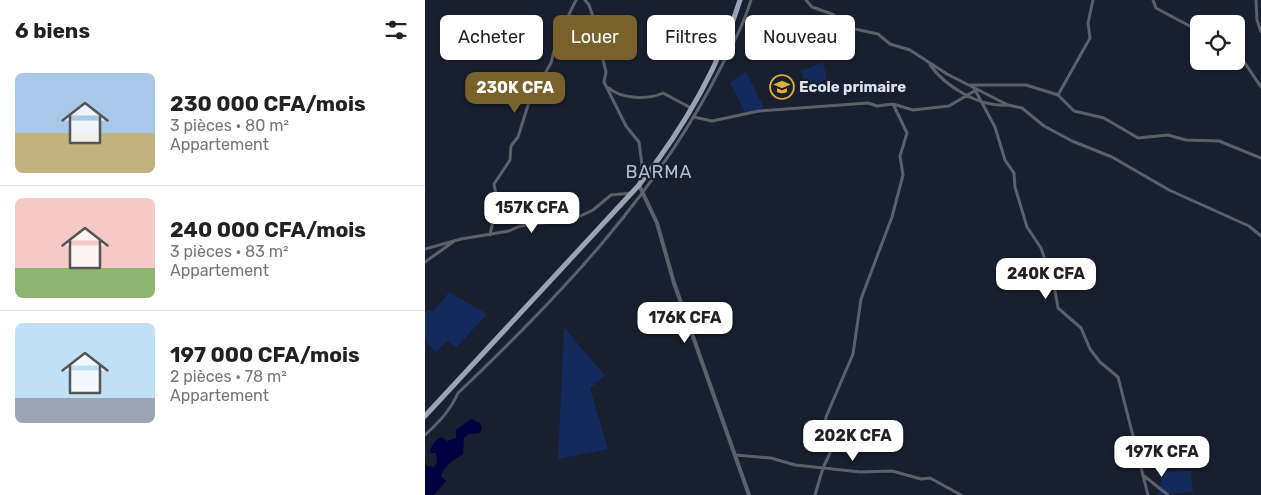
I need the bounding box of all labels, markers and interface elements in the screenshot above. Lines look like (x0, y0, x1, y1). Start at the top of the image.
chip: Acheter (440, 15, 543, 60)
chip: Louer (553, 15, 637, 60)
chip: Filtres (647, 15, 735, 60)
chip: Nouveau (745, 15, 855, 60)
map controls (1190, 15, 1245, 70)
button: locate (1190, 15, 1245, 70)
icon: filters (382, 16, 410, 44)
text: 6 biens (15, 18, 90, 43)
pin: 230K CFA (463, 72, 567, 114)
school or university icon: Ecole primaire (769, 74, 795, 100)
text: 230K CFA (476, 78, 554, 97)
place label: Ecole primaire (799, 78, 906, 96)
text: 230 000 CFA/mois (170, 91, 366, 116)
icon: home (55, 93, 115, 153)
text: 3 pièces · 80 m² (170, 116, 289, 135)
text: Appartement (170, 135, 269, 154)
district label: BARMA (625, 161, 693, 183)
pin: 157K CFA (480, 192, 584, 234)
text: 157K CFA (495, 198, 569, 217)
text: 240 000 CFA/mois (170, 217, 366, 242)
icon: home (55, 218, 115, 278)
text: 3 pièces · 83 m² (170, 242, 288, 261)
pin: 240K CFA (994, 258, 1098, 300)
text: Appartement (170, 261, 269, 280)
text: 240K CFA (1007, 264, 1085, 283)
pin: 176K CFA (633, 302, 737, 344)
text: 176K CFA (648, 308, 722, 327)
text: 197 000 CFA/mois (170, 342, 360, 367)
icon: home (55, 343, 115, 403)
text: 2 pièces · 78 m² (170, 367, 287, 386)
text: Appartement (170, 386, 269, 405)
pin: 202K CFA (801, 420, 905, 462)
text: 202K CFA (814, 426, 892, 445)
pin: 197K CFA (1110, 436, 1214, 478)
text: 197K CFA (1125, 442, 1199, 461)

